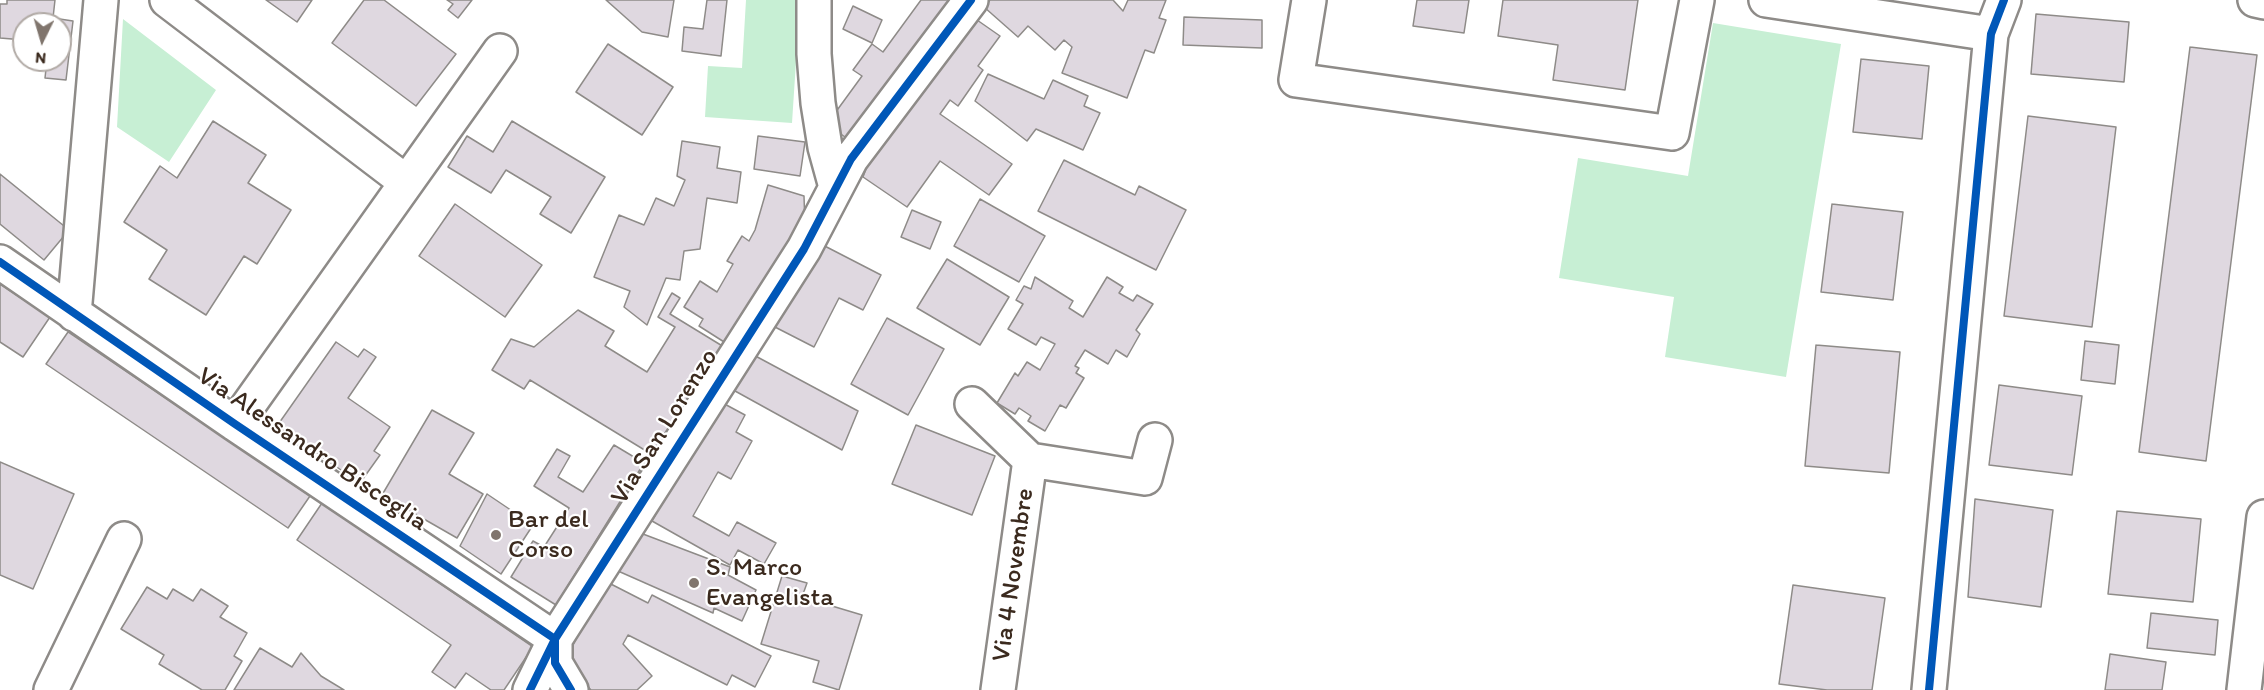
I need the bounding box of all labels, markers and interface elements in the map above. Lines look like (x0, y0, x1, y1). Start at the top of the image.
north arrow (12, 12, 72, 72)
text: N (34, 49, 47, 68)
street label: Via San Lorenzo (605, 343, 725, 511)
street label: Via Alessandro Bisceglia (191, 361, 433, 539)
street label: Via 4 Novembre (986, 486, 1042, 664)
place label: Bar del Corso (508, 504, 588, 566)
marker: Bar del Corso (489, 528, 503, 542)
place label: S. Marco Evangelista (706, 552, 834, 614)
marker: S. Marco Evangelista (687, 576, 701, 590)

